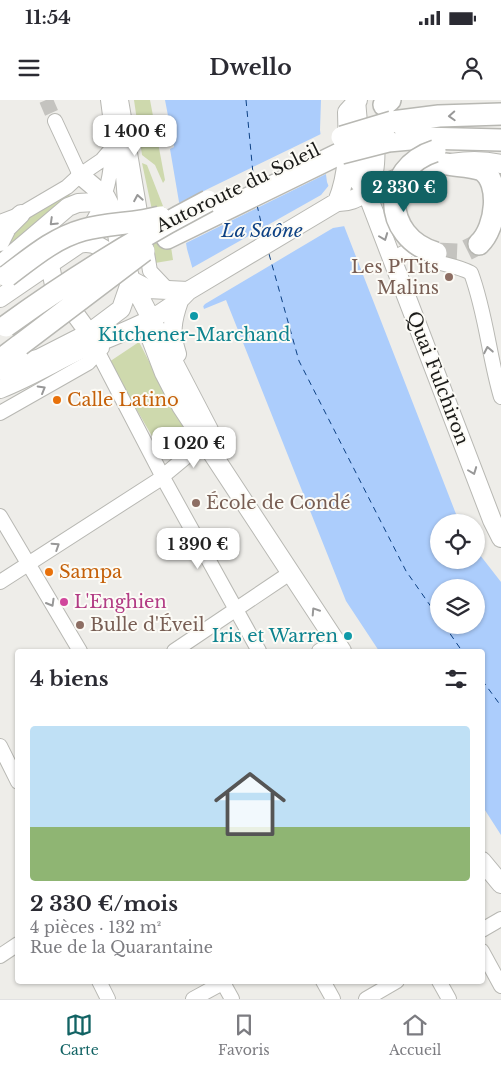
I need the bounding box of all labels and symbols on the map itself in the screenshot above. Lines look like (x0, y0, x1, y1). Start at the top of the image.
one-way arrow (448, 110, 456, 121)
pin: 1 400 € (89, 115, 181, 157)
street label: Autoroute du Soleil (152, 139, 324, 238)
pin: 2 330 € (358, 170, 450, 213)
one-way arrow (133, 194, 143, 203)
one-way arrow (49, 216, 58, 225)
water label: La Saône (220, 219, 303, 242)
one-way arrow (377, 232, 388, 241)
place label: Les P'Tits Malins (351, 256, 439, 299)
marker: Les P'Tits Malins (443, 271, 455, 283)
street label: Quai Fulchiron (402, 308, 474, 448)
marker: Kitchener-Marchand (188, 310, 200, 322)
place label: Kitchener-Marchand (98, 324, 290, 346)
one-way arrow (484, 346, 494, 354)
one-way arrow (37, 386, 46, 396)
place label: Calle Latino (67, 389, 179, 411)
marker: Calle Latino (51, 394, 63, 406)
pin: 1 020 € (148, 426, 240, 469)
one-way arrow (467, 466, 477, 475)
place label: École de Condé (206, 491, 351, 514)
marker: École de Condé (190, 497, 202, 509)
pin: 1 390 € (152, 528, 244, 570)
one-way arrow (50, 543, 59, 552)
place label: Sampa (59, 561, 122, 583)
marker: Sampa (43, 566, 55, 578)
place label: L'Enghien (74, 591, 167, 613)
marker: L'Enghien (58, 596, 70, 608)
one-way arrow (45, 598, 55, 607)
one-way arrow (312, 607, 321, 616)
place label: Bulle d'Éveil (90, 613, 205, 636)
marker: Bulle d'Éveil (74, 619, 86, 631)
place label: Iris et Warren (212, 625, 338, 647)
marker: Iris et Warren (342, 630, 354, 642)

